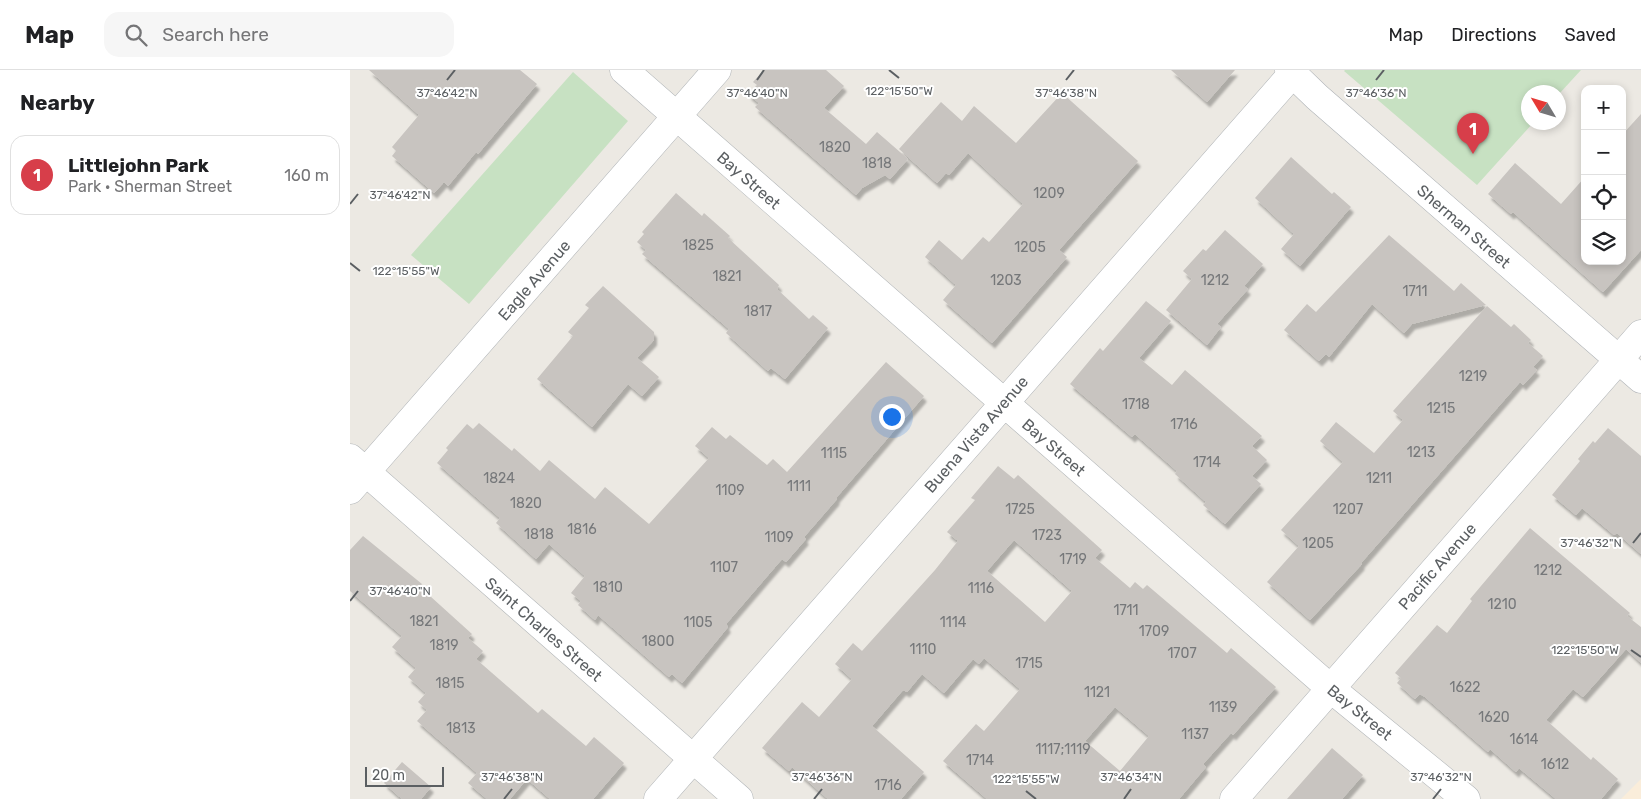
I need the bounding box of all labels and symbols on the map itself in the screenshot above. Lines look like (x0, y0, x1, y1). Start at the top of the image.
text: 122°15'50"W (865, 84, 933, 98)
north arrow (1521, 85, 1566, 130)
text: 37°46'42"N (416, 86, 478, 100)
text: 37°46'40"N (726, 86, 788, 100)
text: 37°46'38"N (1035, 86, 1097, 100)
text: 37°46'36"N (1345, 86, 1407, 100)
pin: 1 (1457, 113, 1489, 154)
house number: 1820 (819, 139, 851, 156)
street label: Bay Street (713, 148, 784, 213)
house number: 1818 (862, 155, 892, 172)
street label: Sherman Street (1413, 181, 1514, 272)
house number: 1209 (1033, 185, 1065, 202)
text: 37°46'42"N (369, 188, 431, 202)
street label: Eagle Avenue (494, 236, 575, 324)
house number: 1825 (682, 237, 714, 254)
house number: 1205 (1014, 239, 1046, 256)
text: 122°15'55"W (372, 264, 440, 278)
house number: 1821 (712, 268, 742, 285)
house number: 1203 (990, 272, 1022, 289)
house number: 1212 (1201, 272, 1229, 289)
house number: 1711 (1402, 283, 1428, 300)
house number: 1817 (744, 303, 772, 320)
house number: 1219 (1459, 368, 1487, 385)
street label: Buena Vista Avenue (921, 372, 1032, 497)
house number: 1718 (1122, 396, 1150, 413)
house number: 1215 (1427, 400, 1455, 417)
your location (879, 404, 905, 430)
street label: Bay Street (1018, 415, 1089, 480)
house number: 1716 (1170, 416, 1198, 433)
house number: 1213 (1407, 444, 1435, 461)
house number: 1115 (821, 445, 847, 462)
house number: 1714 (1193, 454, 1221, 471)
house number: 1824 (483, 470, 515, 487)
house number: 1211 (1366, 470, 1392, 487)
house number: 1111 (787, 478, 811, 495)
house number: 1109 (715, 482, 745, 499)
house number: 1820 (510, 495, 542, 512)
house number: 1725 (1005, 501, 1035, 518)
house number: 1207 (1333, 501, 1363, 518)
street label: Pacific Avenue (1395, 519, 1480, 614)
house number: 1816 (567, 521, 597, 538)
house number: 1818 (524, 526, 554, 543)
house number: 1723 (1032, 527, 1062, 544)
house number: 1109 (764, 529, 794, 546)
house number: 1205 (1302, 535, 1334, 552)
text: 37°46'32"N (1560, 536, 1622, 550)
house number: 1719 (1059, 551, 1087, 568)
house number: 1107 (710, 559, 738, 576)
house number: 1212 (1534, 562, 1562, 579)
street label: Saint Charles Street (481, 573, 606, 685)
house number: 1810 (593, 579, 623, 596)
house number: 1116 (968, 580, 994, 597)
text: 37°46'40"N (369, 584, 431, 598)
house number: 1210 (1487, 596, 1517, 613)
house number: 1711 (1113, 602, 1139, 619)
house number: 1821 (409, 613, 439, 630)
house number: 1105 (683, 614, 713, 631)
house number: 1114 (940, 614, 967, 631)
house number: 1709 (1139, 623, 1169, 640)
house number: 1800 (642, 633, 674, 650)
house number: 1819 (429, 637, 459, 654)
house number: 1110 (910, 641, 937, 658)
text: 122°15'50"W (1551, 643, 1619, 657)
house number: 1707 (1167, 645, 1197, 662)
house number: 1715 (1015, 655, 1043, 672)
house number: 1815 (435, 675, 465, 692)
house number: 1622 (1450, 679, 1480, 696)
street label: Bay Street (1323, 680, 1396, 744)
house number: 1121 (1084, 684, 1110, 701)
house number: 1139 (1209, 699, 1237, 716)
house number: 1620 (1478, 709, 1510, 726)
house number: 1813 (446, 720, 476, 737)
house number: 1137 (1181, 726, 1209, 743)
house number: 1614 (1510, 731, 1539, 748)
house number: 1117;1119 (1035, 741, 1091, 758)
house number: 1714 (966, 752, 994, 769)
house number: 1612 (1541, 756, 1569, 773)
scale bar (365, 764, 444, 787)
text: 37°46'38"N (481, 770, 543, 784)
text: 37°46'36"N (791, 770, 853, 784)
text: 37°46'34"N (1100, 770, 1162, 784)
text: 37°46'32"N (1410, 770, 1472, 784)
text: 122°15'55"W (992, 772, 1060, 786)
house number: 1716 (874, 777, 902, 794)

